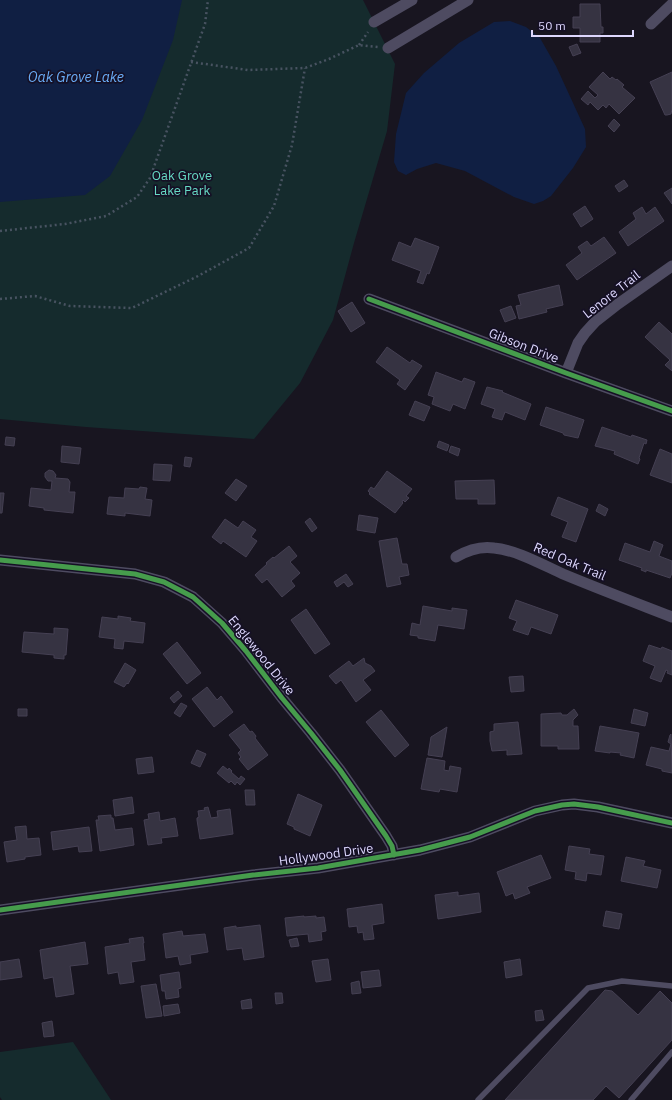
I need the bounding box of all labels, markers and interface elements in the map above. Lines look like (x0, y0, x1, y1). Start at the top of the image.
scale bar (532, 12, 633, 38)
text: 50 m (538, 18, 566, 33)
water label: Oak Grove Lake (28, 68, 124, 86)
park label: Oak Grove Lake Park (152, 167, 212, 199)
street label: Lenore Trail (579, 266, 644, 322)
street label: Gibson Drive (486, 324, 561, 367)
street label: Red Oak Trail (531, 539, 609, 585)
street label: Englewood Drive (224, 612, 299, 699)
street label: Hollywood Drive (278, 839, 374, 870)

